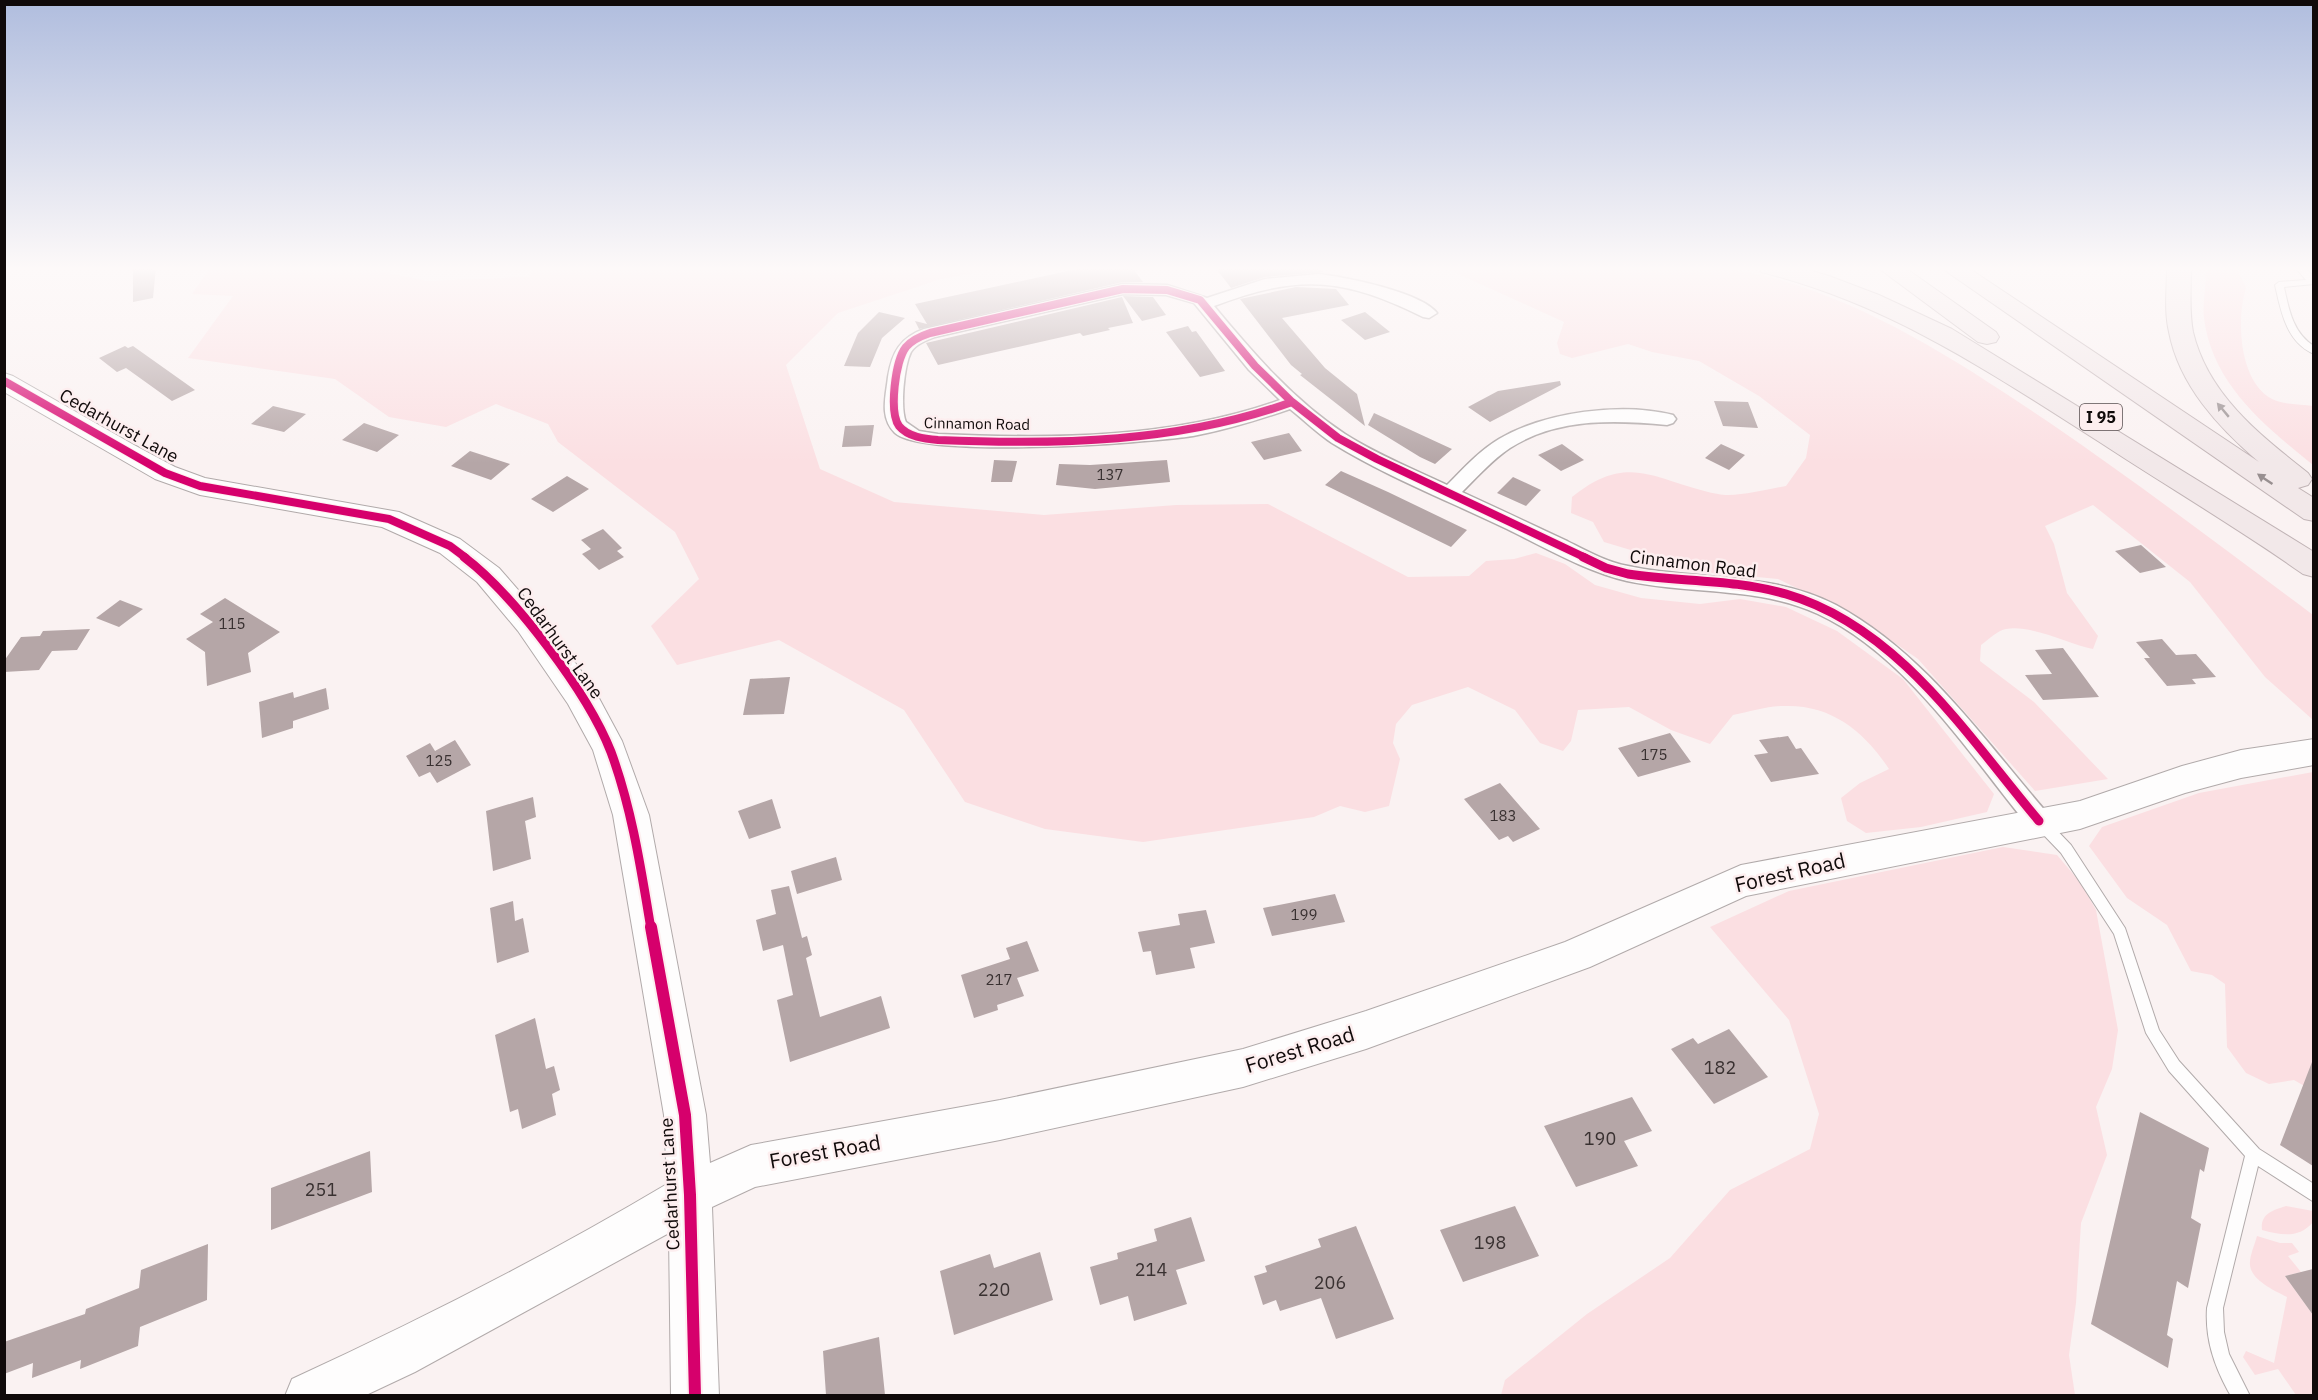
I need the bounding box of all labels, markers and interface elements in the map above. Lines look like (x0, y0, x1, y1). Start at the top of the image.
street label: Cedarhurst Lane (56, 383, 183, 468)
one-way arrow (2217, 403, 2230, 418)
road number: I 95 (2080, 404, 2122, 430)
street label: Cinnamon Road (924, 413, 1030, 434)
house number: 137 (1096, 465, 1124, 484)
one-way arrow (2257, 474, 2273, 485)
street label: Cinnamon Road (1628, 544, 1758, 583)
street label: Cedarhurst Lane (512, 582, 609, 703)
house number: 115 (218, 614, 246, 633)
house number: 175 (1640, 745, 1668, 764)
house number: 125 (425, 751, 453, 770)
house number: 183 (1489, 806, 1517, 825)
street label: Forest Road (1732, 846, 1848, 898)
house number: 199 (1290, 905, 1318, 924)
house number: 217 (985, 970, 1013, 989)
street label: Forest Road (1242, 1019, 1358, 1079)
house number: 182 (1704, 1056, 1736, 1079)
street label: Cedarhurst Lane (655, 1117, 684, 1251)
street label: Forest Road (767, 1127, 883, 1175)
house number: 190 (1584, 1127, 1616, 1150)
house number: 251 (305, 1178, 337, 1201)
house number: 198 (1474, 1231, 1506, 1254)
house number: 214 (1135, 1258, 1167, 1281)
house number: 206 (1314, 1271, 1346, 1294)
house number: 220 (978, 1278, 1010, 1301)

